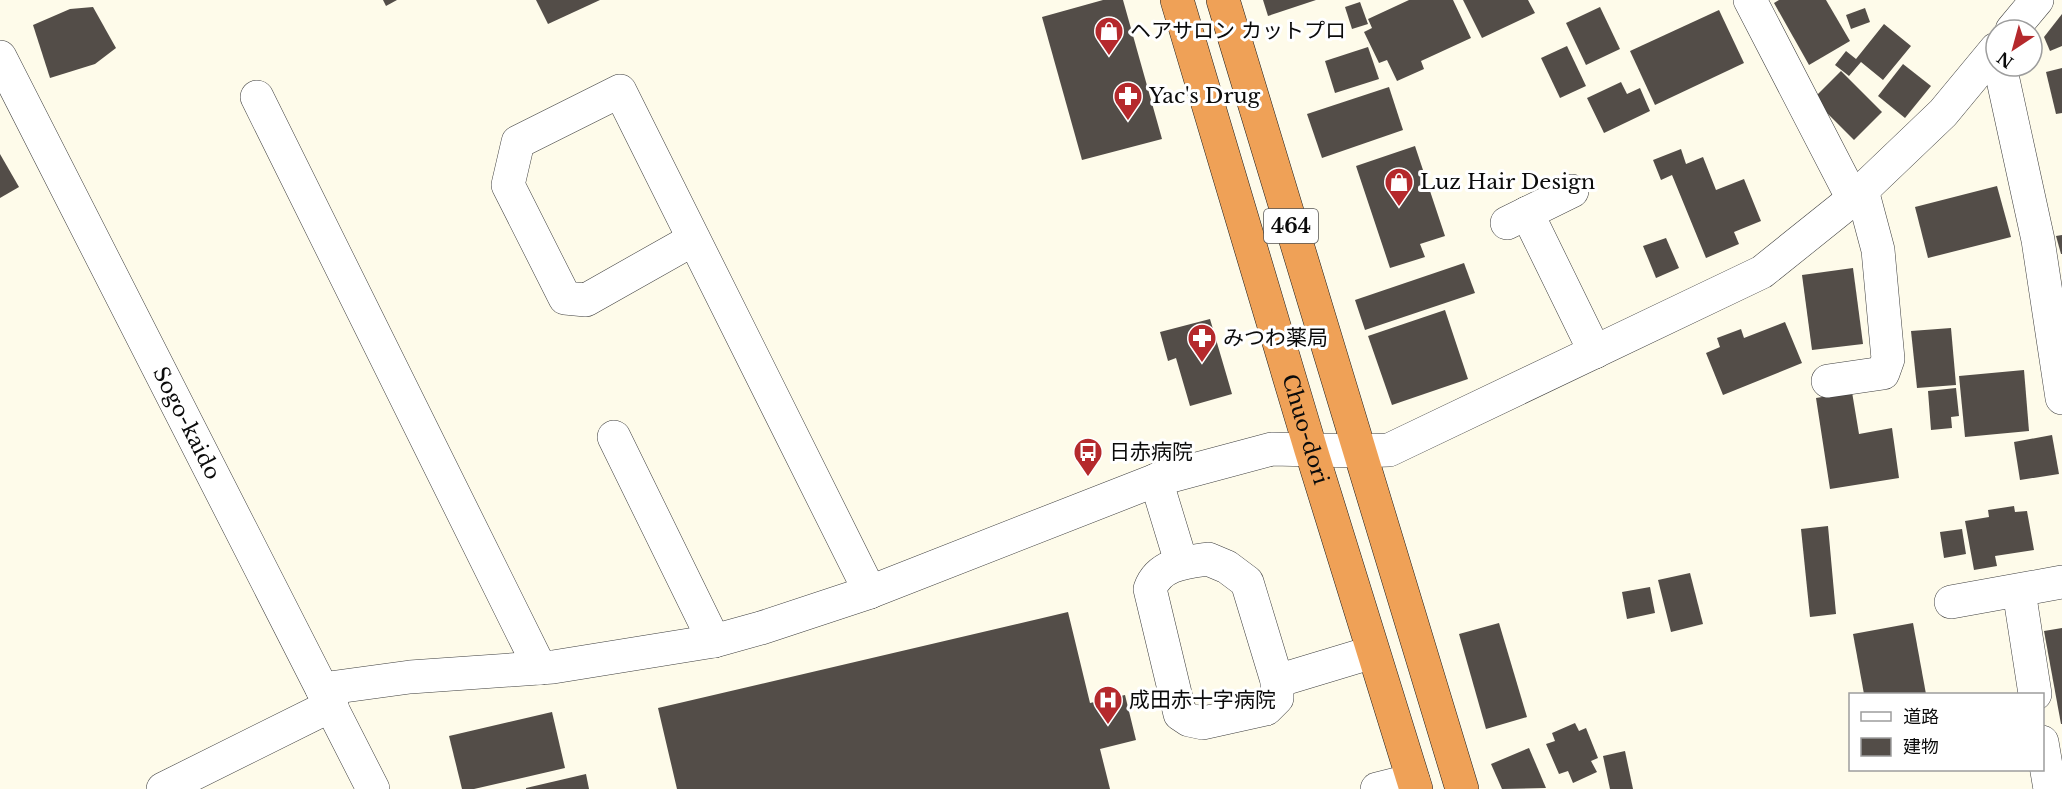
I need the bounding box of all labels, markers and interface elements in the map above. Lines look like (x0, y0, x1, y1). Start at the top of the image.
shop icon: ヘアサロン カットプロ (1093, 15, 1125, 57)
place label: ヘアサロン カットプロ (1130, 18, 1346, 44)
north arrow (1984, 18, 2044, 78)
text: N (1993, 48, 2017, 73)
pharmacy icon: Yac's Drug (1112, 80, 1144, 122)
place label: Yac's Drug (1148, 83, 1261, 109)
shop icon: Luz Hair Design (1383, 166, 1415, 208)
place label: Luz Hair Design (1420, 169, 1595, 195)
road number: 464 (1264, 209, 1318, 243)
pharmacy icon: みつわ薬局 (1186, 322, 1218, 364)
place label: みつわ薬局 (1223, 325, 1328, 351)
street label: Sogo-kaido (147, 363, 226, 484)
street label: Chuo-dori (1276, 371, 1334, 488)
bus stop icon: 日赤病院 (1072, 436, 1104, 478)
place label: 日赤病院 (1109, 439, 1193, 465)
hospital icon: 成田赤十字病院 (1092, 684, 1124, 726)
place label: 成田赤十字病院 (1129, 687, 1276, 713)
legend (1849, 693, 2044, 771)
text: 道路 (1903, 706, 1939, 728)
text: 建物 (1903, 736, 1939, 758)

